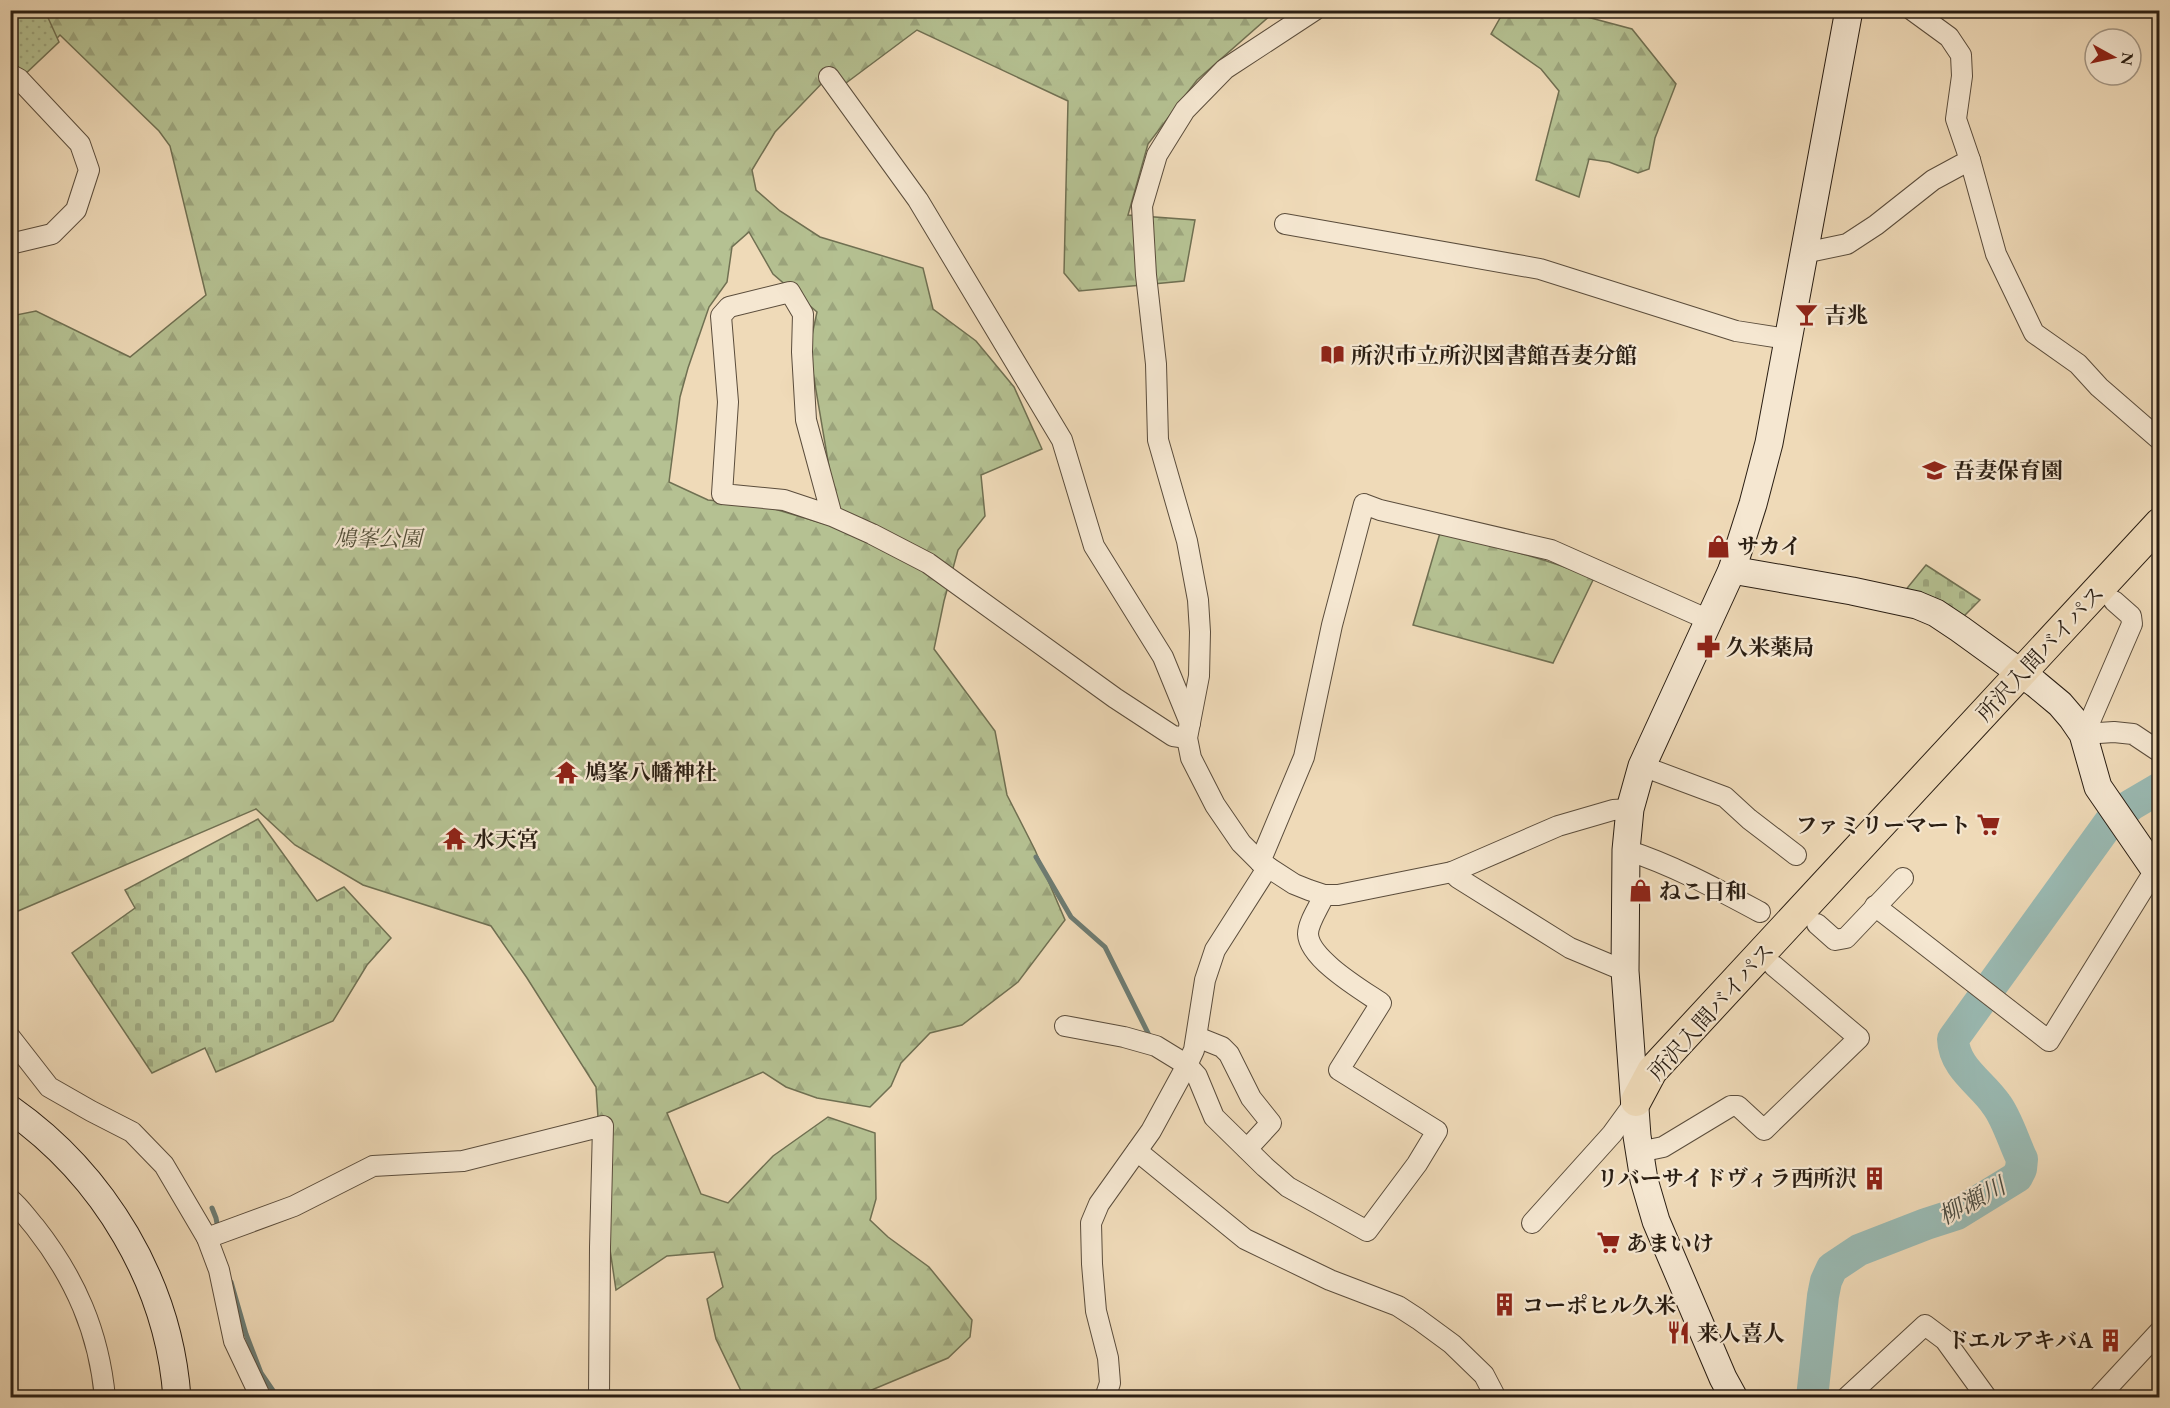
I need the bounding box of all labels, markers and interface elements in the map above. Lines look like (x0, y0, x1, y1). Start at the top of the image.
north arrow (2083, 27, 2143, 87)
text: N (2116, 51, 2139, 67)
place label: 吉兆 (1824, 301, 1868, 330)
bar icon: 吉兆 (1793, 302, 1819, 328)
place label: 所沢市立所沢図書館吾妻分館 (1351, 341, 1637, 370)
library icon: 所沢市立所沢図書館吾妻分館 (1320, 342, 1346, 368)
place label: 吾妻保育園 (1953, 456, 2063, 485)
school or university icon: 吾妻保育園 (1922, 457, 1948, 483)
park label: 鳩峯公園 (334, 524, 425, 553)
place label: サカイ (1737, 532, 1802, 561)
shop icon: サカイ (1706, 533, 1732, 559)
street label: 所沢入間バイパス (1970, 579, 2111, 727)
place label: 久米薬局 (1726, 633, 1814, 662)
pharmacy icon: 久米薬局 (1695, 634, 1721, 660)
place label: 鳩峯八幡神社 (585, 758, 717, 787)
temple icon: 鳩峯八幡神社 (554, 759, 580, 785)
place label: ファミリーマート (1795, 811, 1971, 840)
supermarket icon: ファミリーマート (1976, 812, 2002, 838)
place label: 水天宮 (473, 825, 539, 854)
temple icon: 水天宮 (442, 826, 468, 852)
place label: ねこ日和 (1659, 877, 1747, 906)
shop icon: ねこ日和 (1628, 878, 1654, 904)
street label: 所沢入間バイパス (1642, 936, 1781, 1086)
place label: リバーサイドヴィラ西所沢 (1597, 1164, 1857, 1193)
building icon: リバーサイドヴィラ西所沢 (1862, 1165, 1888, 1191)
water label: 柳瀬川 (1933, 1169, 2013, 1231)
place label: あまいけ (1626, 1229, 1714, 1258)
supermarket icon: あまいけ (1595, 1230, 1621, 1256)
place label: コーポヒル久米 (1522, 1291, 1676, 1320)
building icon: コーポヒル久米 (1491, 1292, 1517, 1318)
place label: 来人喜人 (1697, 1319, 1785, 1348)
restaurant icon: 来人喜人 (1666, 1320, 1692, 1346)
place label: ドエルアキバA (1947, 1326, 2093, 1355)
building icon: ドエルアキバA (2098, 1327, 2124, 1353)

